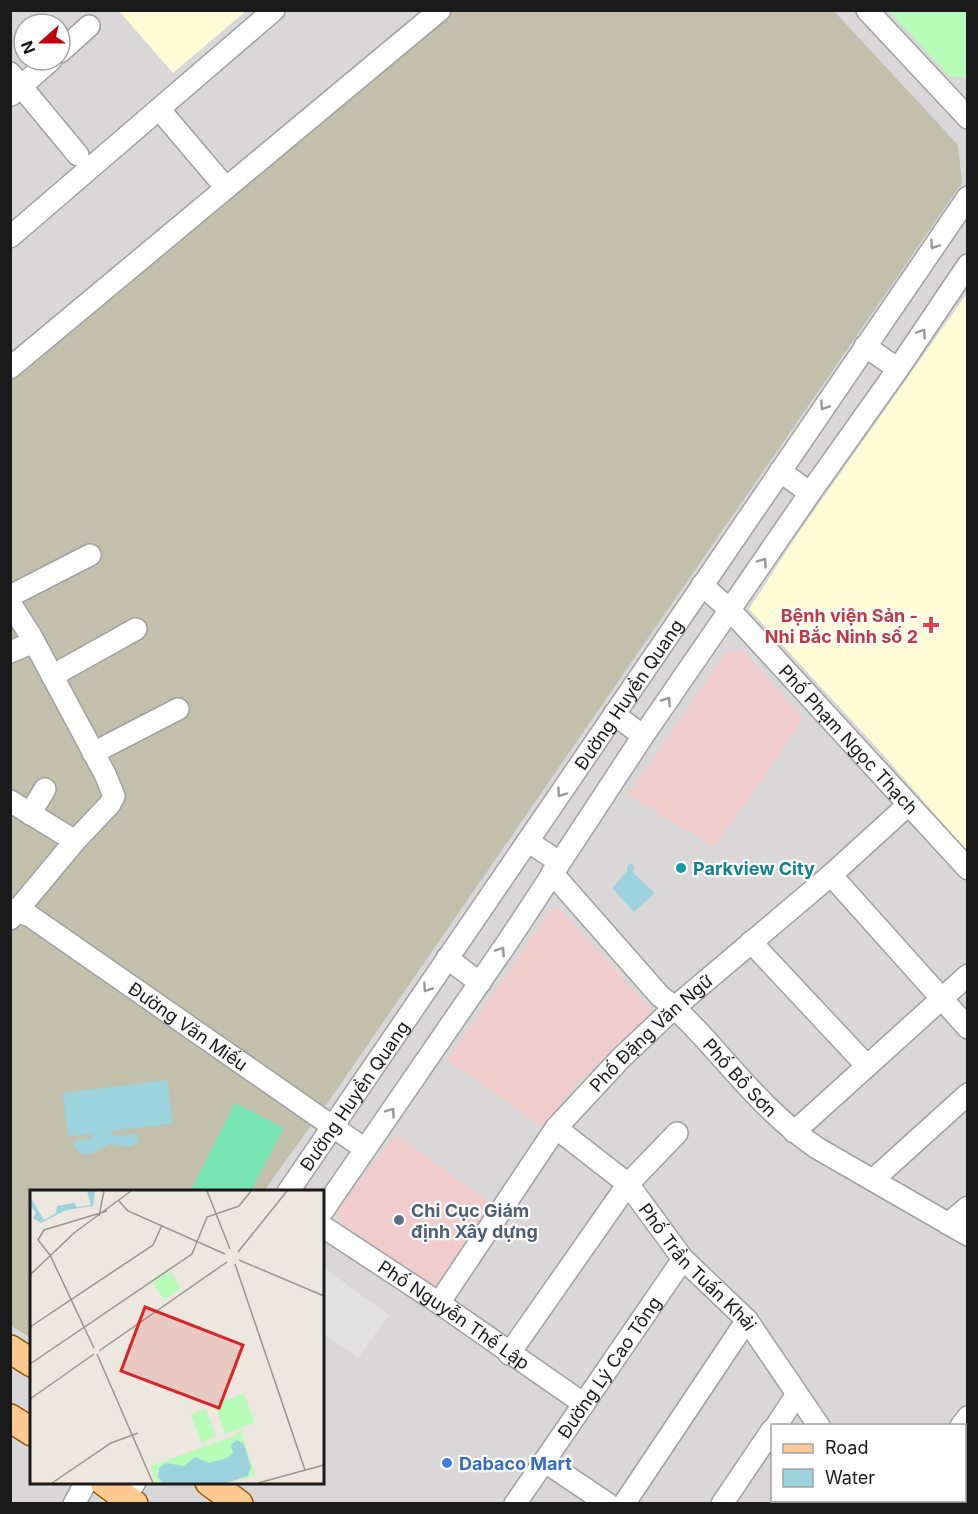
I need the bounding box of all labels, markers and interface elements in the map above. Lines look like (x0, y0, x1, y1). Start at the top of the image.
north arrow (12, 12, 72, 72)
text: N (16, 38, 40, 57)
one-way arrow (930, 239, 941, 250)
one-way arrow (915, 328, 926, 339)
one-way arrow (820, 399, 831, 410)
one-way arrow (756, 558, 767, 569)
place label: Bệnh viện Sản - Nhi Bắc Ninh số 2 (765, 605, 918, 647)
street label: Đường Huyền Quang (570, 615, 687, 773)
marker: Bệnh viện Sản - Nhi Bắc Ninh số 2 (922, 616, 940, 634)
street label: Phố Phạm Ngọc Thạch (775, 660, 923, 818)
one-way arrow (660, 697, 671, 708)
one-way arrow (558, 787, 569, 798)
place label: Parkview City (693, 858, 815, 879)
marker: Parkview City (674, 861, 688, 875)
one-way arrow (494, 947, 505, 958)
street label: Phố Đặng Văn Ngữ (585, 970, 716, 1096)
street label: Đường Văn Miếu (125, 977, 252, 1075)
one-way arrow (423, 982, 434, 993)
street label: Đường Huyền Quang (295, 1017, 413, 1175)
street label: Phố Bồ Sơn (699, 1034, 781, 1121)
one-way arrow (384, 1108, 395, 1119)
inset map (30, 1190, 324, 1484)
street label: Phố Trần Tuấn Khải (635, 1199, 761, 1334)
place label: Chi Cục Giám định Xây dựng (411, 1200, 538, 1242)
marker: Chi Cục Giám định Xây dựng (392, 1213, 406, 1227)
street label: Phố Nguyễn Thế Lập (375, 1256, 534, 1373)
street label: Đường Lý Cao Tông (553, 1292, 665, 1442)
legend (771, 1424, 966, 1502)
text: Road (825, 1437, 868, 1458)
place label: Dabaco Mart (459, 1453, 572, 1474)
marker: Dabaco Mart (440, 1456, 454, 1470)
text: Water (825, 1467, 875, 1488)

